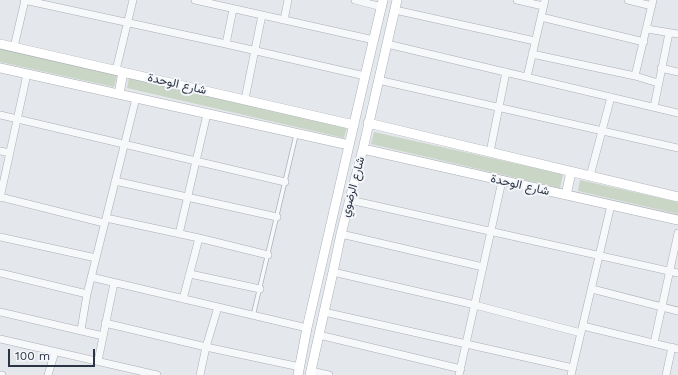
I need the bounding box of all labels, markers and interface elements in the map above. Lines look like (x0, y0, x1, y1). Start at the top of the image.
street label: شارع الوحدة (146, 70, 208, 98)
street label: شارع الرضوي (338, 155, 368, 219)
street label: شارع الوحدة (489, 171, 551, 199)
scale bar (10, 341, 97, 367)
text: 100 m (15, 349, 50, 363)

